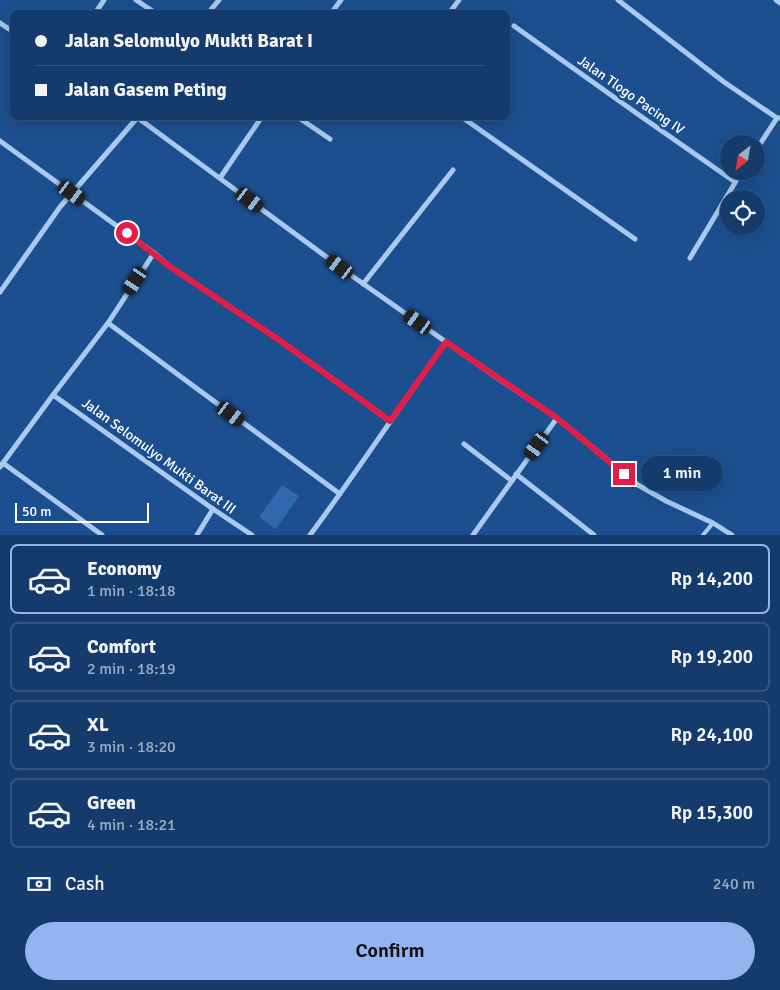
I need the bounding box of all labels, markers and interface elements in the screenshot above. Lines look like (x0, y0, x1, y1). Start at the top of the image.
text: Jalan Selomulyo Mukti Barat I (65, 29, 313, 53)
street label: Jalan Tlogo Pacing IV (574, 52, 688, 138)
text: Jalan Gasem Peting (65, 78, 227, 102)
north arrow (720, 135, 765, 180)
map controls (720, 135, 765, 235)
car (55, 178, 88, 208)
car (233, 185, 266, 215)
button: locate (720, 190, 765, 235)
route start (116, 222, 138, 244)
car (323, 252, 356, 282)
car (120, 264, 149, 298)
car (401, 307, 434, 337)
street label: Jalan Selomulyo Mukti Barat III (79, 394, 239, 518)
car (214, 399, 247, 429)
car (522, 429, 551, 463)
callout: 1 min (642, 456, 724, 492)
route end (613, 463, 635, 485)
text: 1 min (663, 463, 701, 483)
scale bar (15, 500, 149, 523)
text: 50 m (22, 503, 51, 520)
icon: car (27, 557, 72, 602)
text: Economy (87, 557, 161, 581)
text: Rp 14,200 (670, 567, 753, 591)
text: 1 min · 18:18 (87, 581, 176, 601)
icon: car (27, 635, 72, 680)
text: Comfort (87, 635, 156, 659)
text: Rp 19,200 (670, 645, 753, 669)
text: 2 min · 18:19 (87, 659, 176, 679)
icon: car (27, 713, 72, 758)
text: XL (87, 713, 109, 737)
text: Rp 24,100 (670, 723, 753, 747)
text: 3 min · 18:20 (87, 737, 176, 757)
icon: car (27, 791, 72, 836)
text: Green (87, 791, 136, 815)
text: Rp 15,300 (670, 801, 753, 825)
text: 4 min · 18:21 (87, 815, 176, 835)
icon: cash (25, 870, 53, 898)
text: Cash (65, 872, 105, 896)
text: 240 m (713, 874, 755, 894)
button: Confirm (25, 922, 755, 980)

